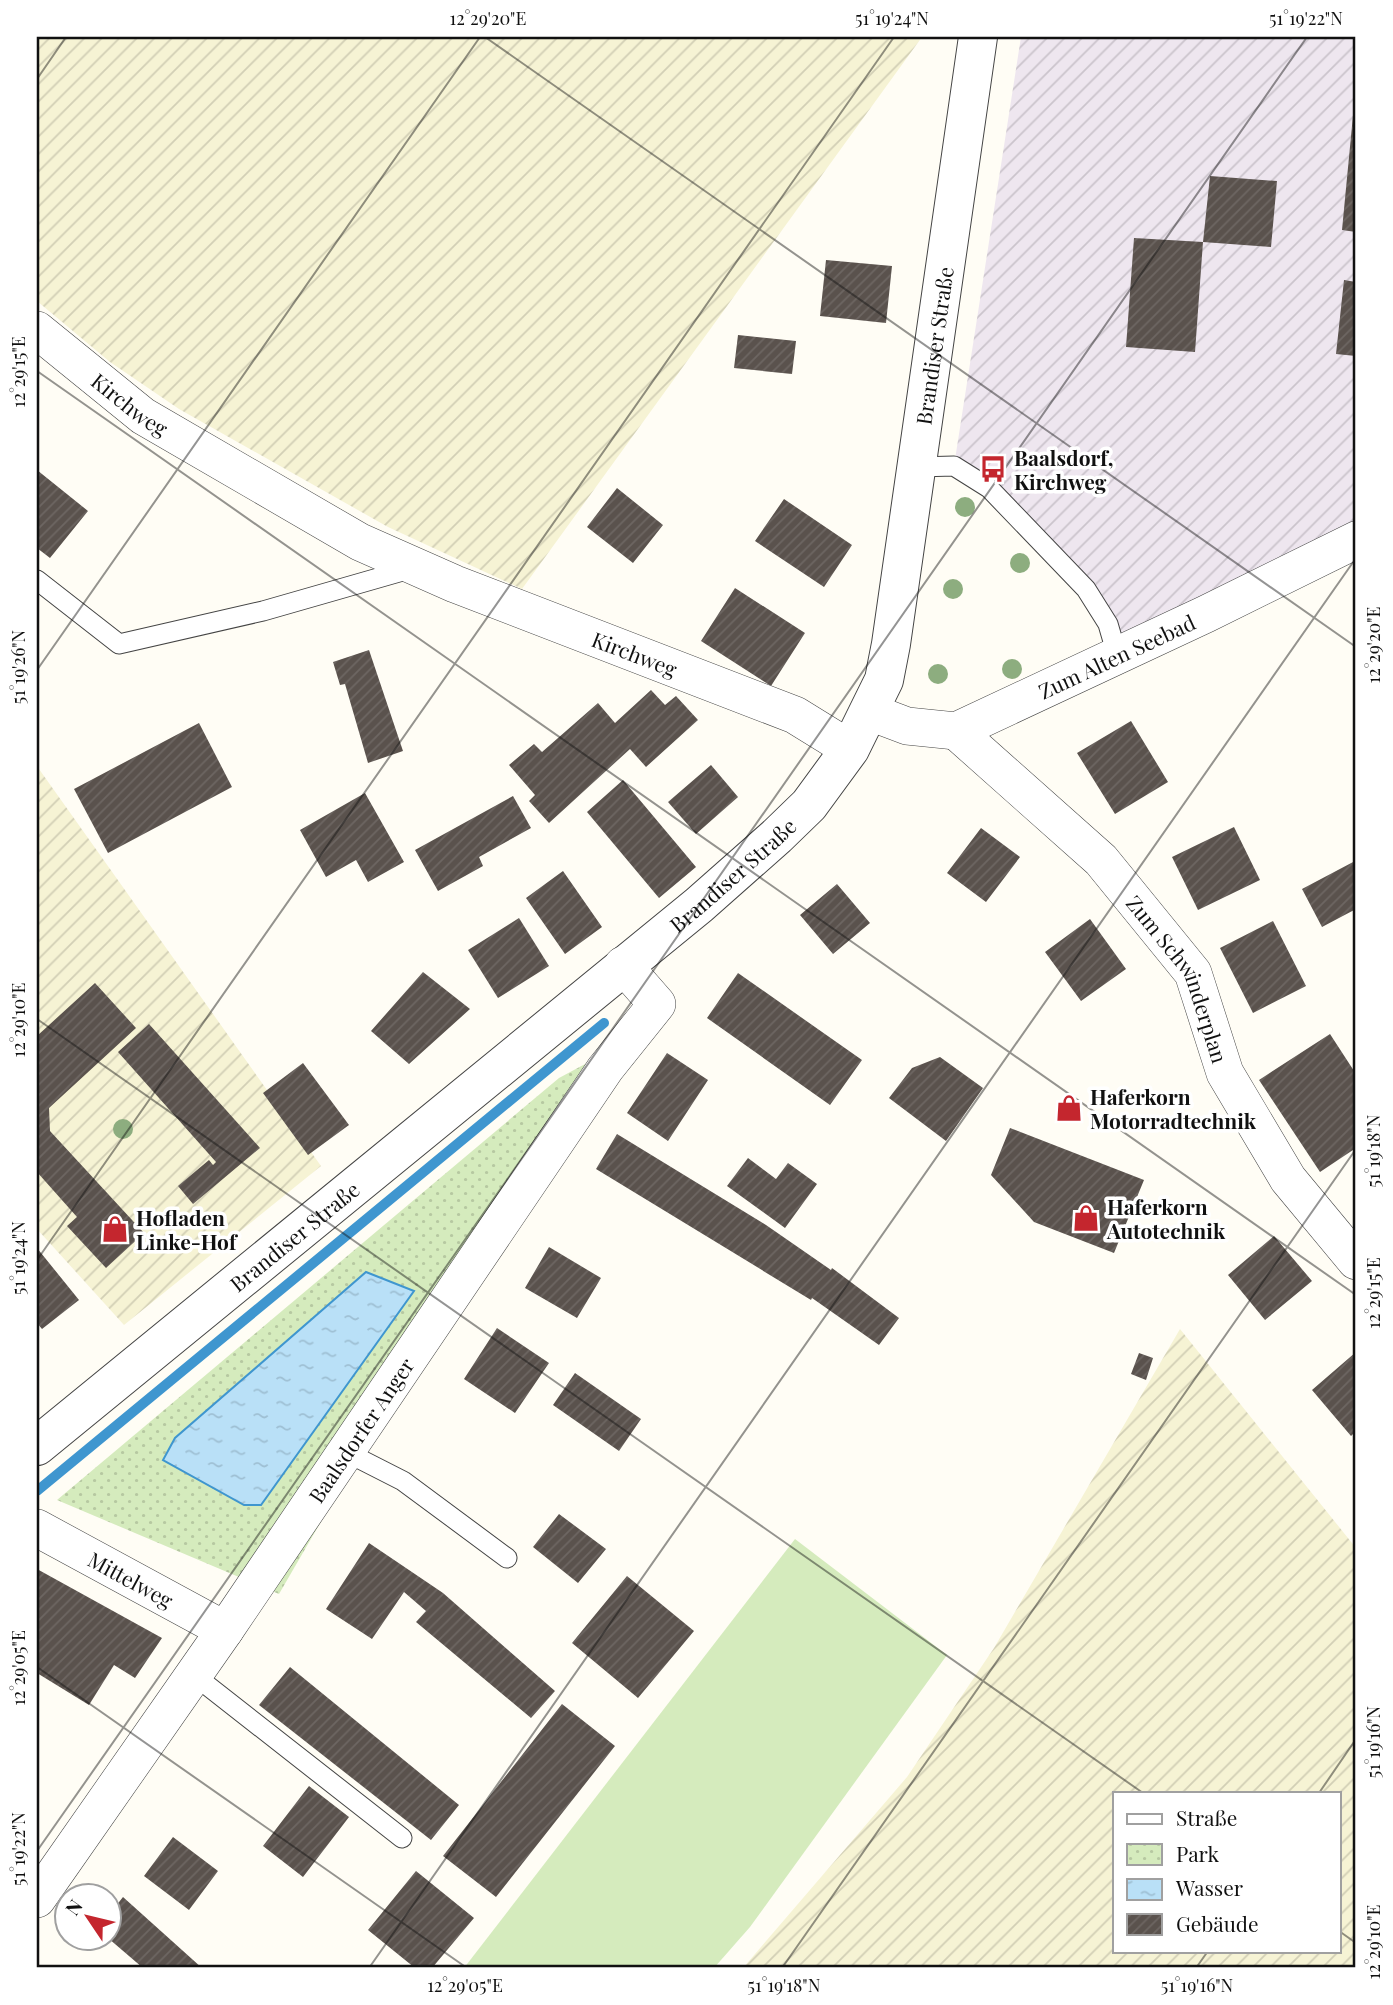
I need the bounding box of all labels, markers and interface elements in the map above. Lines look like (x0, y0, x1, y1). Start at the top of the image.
text: 12°29'20"E (450, 6, 526, 30)
text: 51°19'24"N (855, 6, 929, 30)
text: 51°19'22"N (1269, 6, 1343, 30)
street label: Brandiser Straße (909, 265, 959, 427)
text: 12°29'15"E (6, 336, 30, 408)
street label: Kirchweg (86, 366, 173, 442)
place label: Baalsdorf, Kirchweg (1014, 443, 1113, 495)
bus stop icon: Baalsdorf, Kirchweg (978, 454, 1008, 484)
street label: Zum Alten Seebad (1034, 607, 1199, 705)
text: 12°29'20"E (1361, 607, 1385, 683)
street label: Kirchweg (588, 624, 681, 682)
text: 51°19'26"N (6, 629, 30, 704)
street label: Brandiser Straße (663, 812, 802, 938)
street label: Zum Schwinderplan (1121, 889, 1235, 1067)
text: 12°29'10"E (6, 982, 30, 1057)
place label: Haferkorn Motorradtechnik (1090, 1082, 1257, 1134)
shop icon: Haferkorn Motorradtechnik (1054, 1093, 1084, 1123)
text: 51°19'18"N (1361, 1114, 1385, 1187)
street label: Brandiser Straße (223, 1175, 365, 1297)
place label: Haferkorn Autotechnik (1106, 1192, 1226, 1244)
place label: Hofladen Linke-Hof (136, 1203, 239, 1255)
shop icon: Haferkorn Autotechnik (1071, 1203, 1101, 1233)
shop icon: Hofladen Linke-Hof (100, 1214, 130, 1244)
text: 51°19'24"N (6, 1221, 30, 1295)
text: 12°29'15"E (1361, 1257, 1385, 1329)
street label: Baalsdorfer Anger (301, 1351, 420, 1508)
street label: Mittelweg (84, 1545, 179, 1613)
text: 12°29'05"E (6, 1630, 30, 1706)
text: 51°19'16"N (1361, 1705, 1385, 1778)
legend (1113, 1792, 1340, 1952)
text: Straße (1176, 1803, 1237, 1831)
text: 51°19'22"N (6, 1812, 30, 1886)
text: Park (1176, 1839, 1220, 1867)
text: Wasser (1175, 1873, 1244, 1901)
north arrow (52, 1882, 122, 1952)
text: N (59, 1893, 88, 1920)
text: 12°29'10"E (1361, 1904, 1385, 1979)
text: Gebäude (1176, 1909, 1259, 1937)
text: 12°29'05"E (427, 1973, 503, 1997)
text: 51°19'18"N (748, 1973, 821, 1997)
text: 51°19'16"N (1161, 1973, 1234, 1997)

